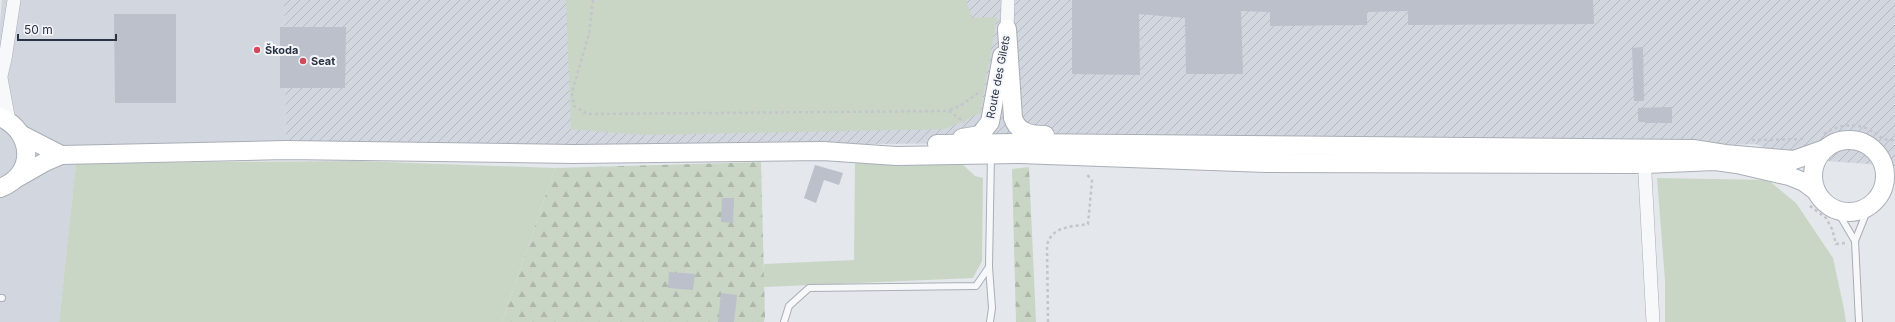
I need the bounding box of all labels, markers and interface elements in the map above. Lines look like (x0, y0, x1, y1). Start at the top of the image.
scale bar (18, 16, 116, 42)
text: 50 m (24, 22, 53, 37)
street label: Route des Gilets (983, 34, 1013, 120)
place label: Škoda (265, 43, 298, 57)
marker: Škoda (252, 45, 262, 55)
place label: Seat (311, 54, 335, 68)
marker: Seat (298, 56, 308, 66)

